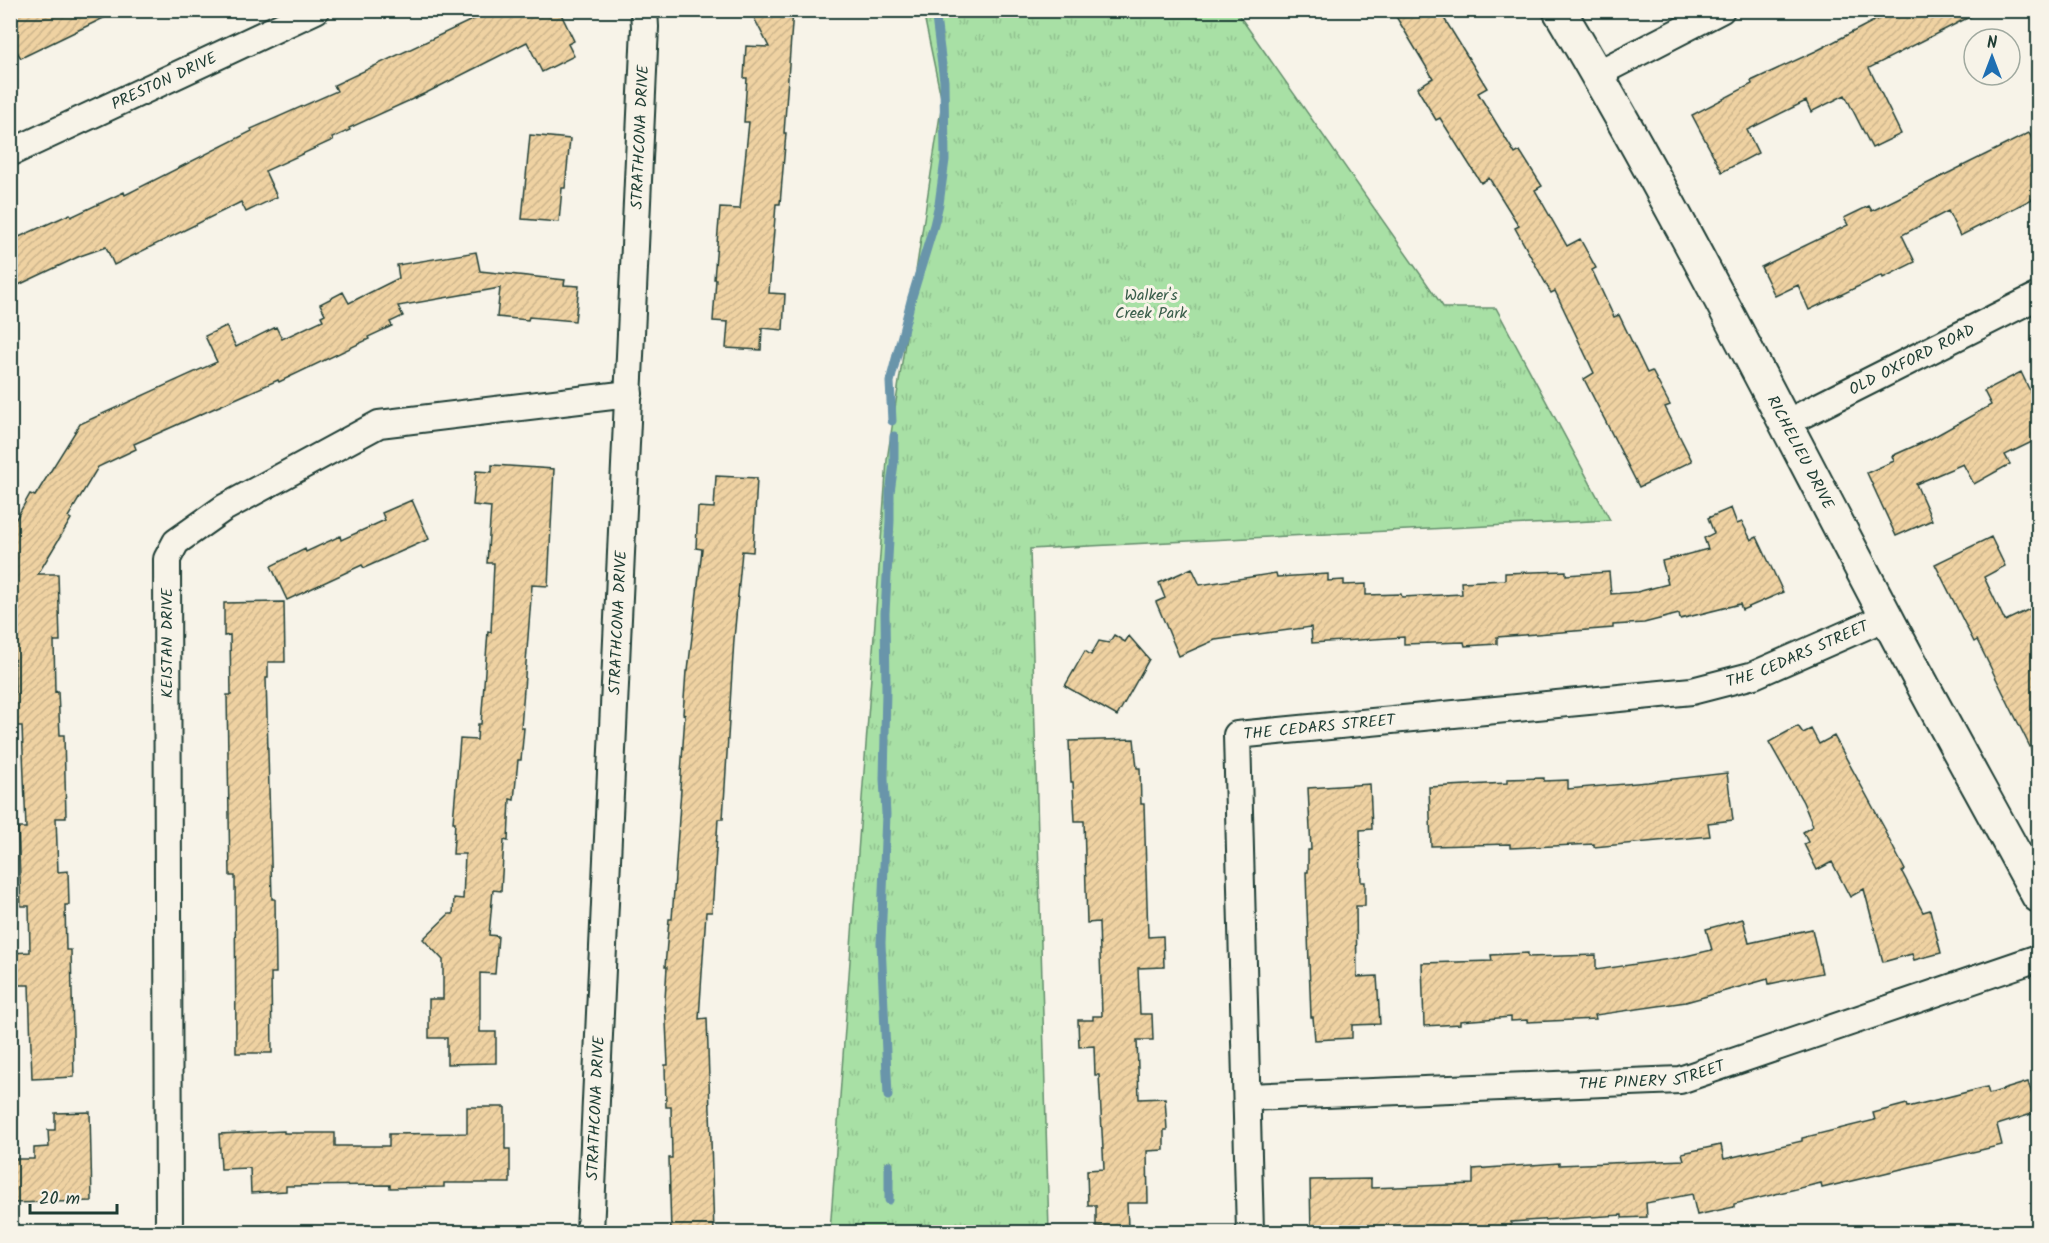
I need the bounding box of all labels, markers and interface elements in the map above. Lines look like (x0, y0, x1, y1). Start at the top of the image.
north arrow (1962, 27, 2022, 87)
text: N (1987, 31, 1997, 56)
street label: PRESTON DRIVE (107, 45, 222, 117)
street label: STRATHCONA DRIVE (624, 64, 656, 210)
park label: Walker's Creek Park (1115, 283, 1188, 326)
street label: OLD OXFORD ROAD (1844, 317, 1979, 402)
street label: RICHELIEU DRIVE (1760, 391, 1841, 514)
street label: STRATHCONA DRIVE (602, 549, 634, 695)
street label: KEISTAN DRIVE (155, 587, 180, 698)
street label: THE CEDARS STREET (1723, 613, 1874, 694)
street label: THE CEDARS STREET (1243, 707, 1398, 747)
street label: STRATHCONA DRIVE (580, 1035, 611, 1181)
street label: THE PINERY STREET (1578, 1053, 1729, 1096)
scale bar (30, 1177, 117, 1215)
text: 20 m (39, 1185, 80, 1214)

